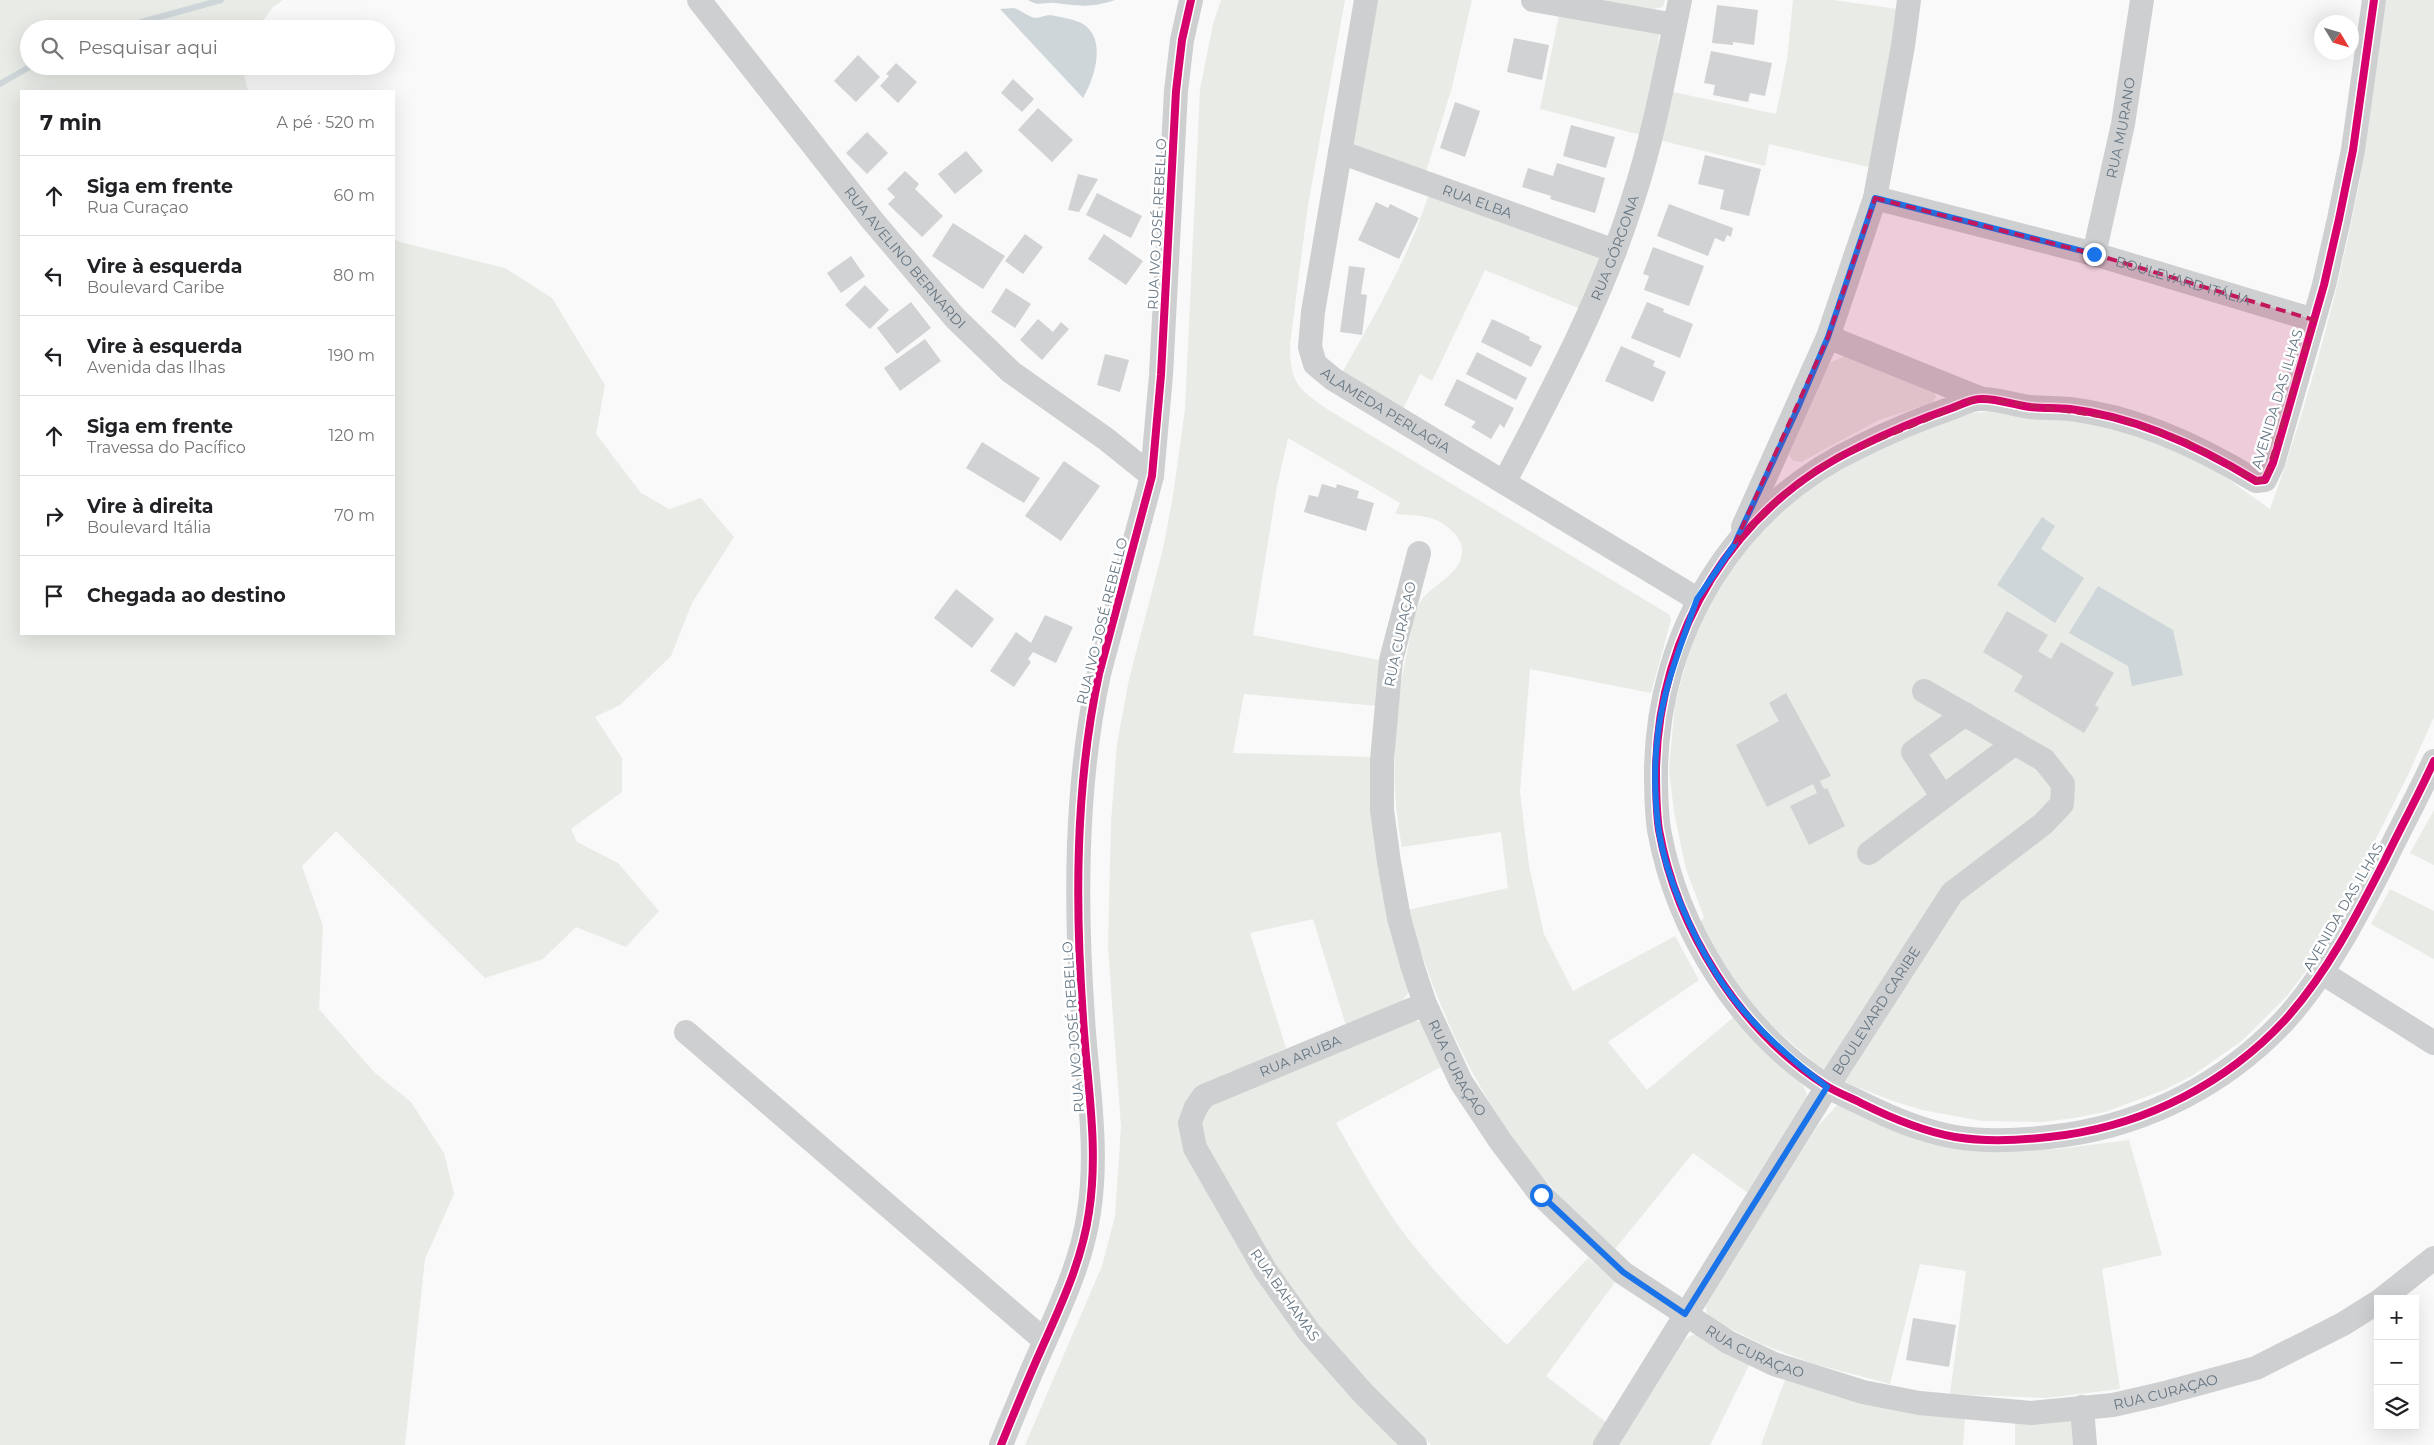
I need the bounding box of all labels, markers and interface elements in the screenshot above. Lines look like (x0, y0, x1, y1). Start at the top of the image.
north arrow (2314, 15, 2359, 60)
search box (20, 20, 395, 75)
icon: search (38, 34, 66, 62)
text: Pesquisar aqui (78, 36, 218, 59)
street label: RUA MURANO (2102, 76, 2139, 180)
text: 7 min (40, 110, 102, 135)
text: A pé · 520 m (277, 113, 375, 132)
street label: RUA IVO JOSÉ REBELLO (1144, 138, 1170, 310)
text: Siga em frente (87, 175, 233, 198)
street label: RUA ELBA (1440, 181, 1516, 223)
icon: ahead (40, 182, 68, 210)
street label: RUA AVELINO BERNARDI (840, 183, 970, 333)
text: 60 m (333, 186, 375, 205)
street label: RUA GÓRGONA (1587, 192, 1643, 303)
text: Rua Curaçao (87, 198, 188, 217)
route end (2083, 243, 2106, 266)
street label: BOULEVARD ITÁLIA (2113, 252, 2254, 310)
text: Vire à esquerda (87, 255, 242, 278)
icon: left (40, 262, 68, 290)
text: 80 m (333, 266, 375, 285)
text: Boulevard Caribe (87, 278, 224, 297)
street label: AVENIDA DAS ILHAS (2247, 327, 2307, 471)
text: Vire à esquerda (87, 335, 242, 358)
icon: left (40, 342, 68, 370)
text: 190 m (328, 346, 375, 365)
text: Avenida das Ilhas (87, 358, 225, 377)
street label: ALAMEDA PERLAGIA (1317, 364, 1455, 457)
text: Siga em frente (87, 415, 233, 438)
icon: ahead (40, 422, 68, 450)
text: 120 m (328, 426, 375, 445)
text: Travessa do Pacífico (87, 438, 246, 457)
text: Vire à direita (87, 495, 214, 518)
icon: right (40, 502, 68, 530)
text: 70 m (334, 506, 375, 525)
text: Boulevard Itália (87, 518, 211, 537)
street label: RUA IVO JOSÉ REBELLO (1073, 535, 1132, 706)
street label: RUA CURAÇAO (1380, 580, 1420, 688)
icon: arrive (40, 582, 68, 610)
text: Chegada ao destino (87, 584, 286, 607)
street label: AVENIDA DAS ILHAS (2299, 840, 2387, 974)
street label: RUA IVO JOSÉ REBELLO (1058, 941, 1088, 1113)
street label: BOULEVARD CARIBE (1828, 943, 1924, 1078)
street label: RUA CURAÇAO (1424, 1017, 1490, 1120)
street label: RUA ARUBA (1257, 1031, 1344, 1081)
route start (1530, 1184, 1553, 1207)
street label: RUA BAHAMAS (1246, 1245, 1324, 1345)
map controls (2374, 1295, 2419, 1430)
button: + (2374, 1295, 2419, 1340)
street label: RUA CURAÇAO (1702, 1321, 1807, 1382)
button: − (2374, 1340, 2419, 1385)
street label: RUA CURAÇAO (2112, 1370, 2220, 1414)
button: layers (2374, 1385, 2419, 1430)

